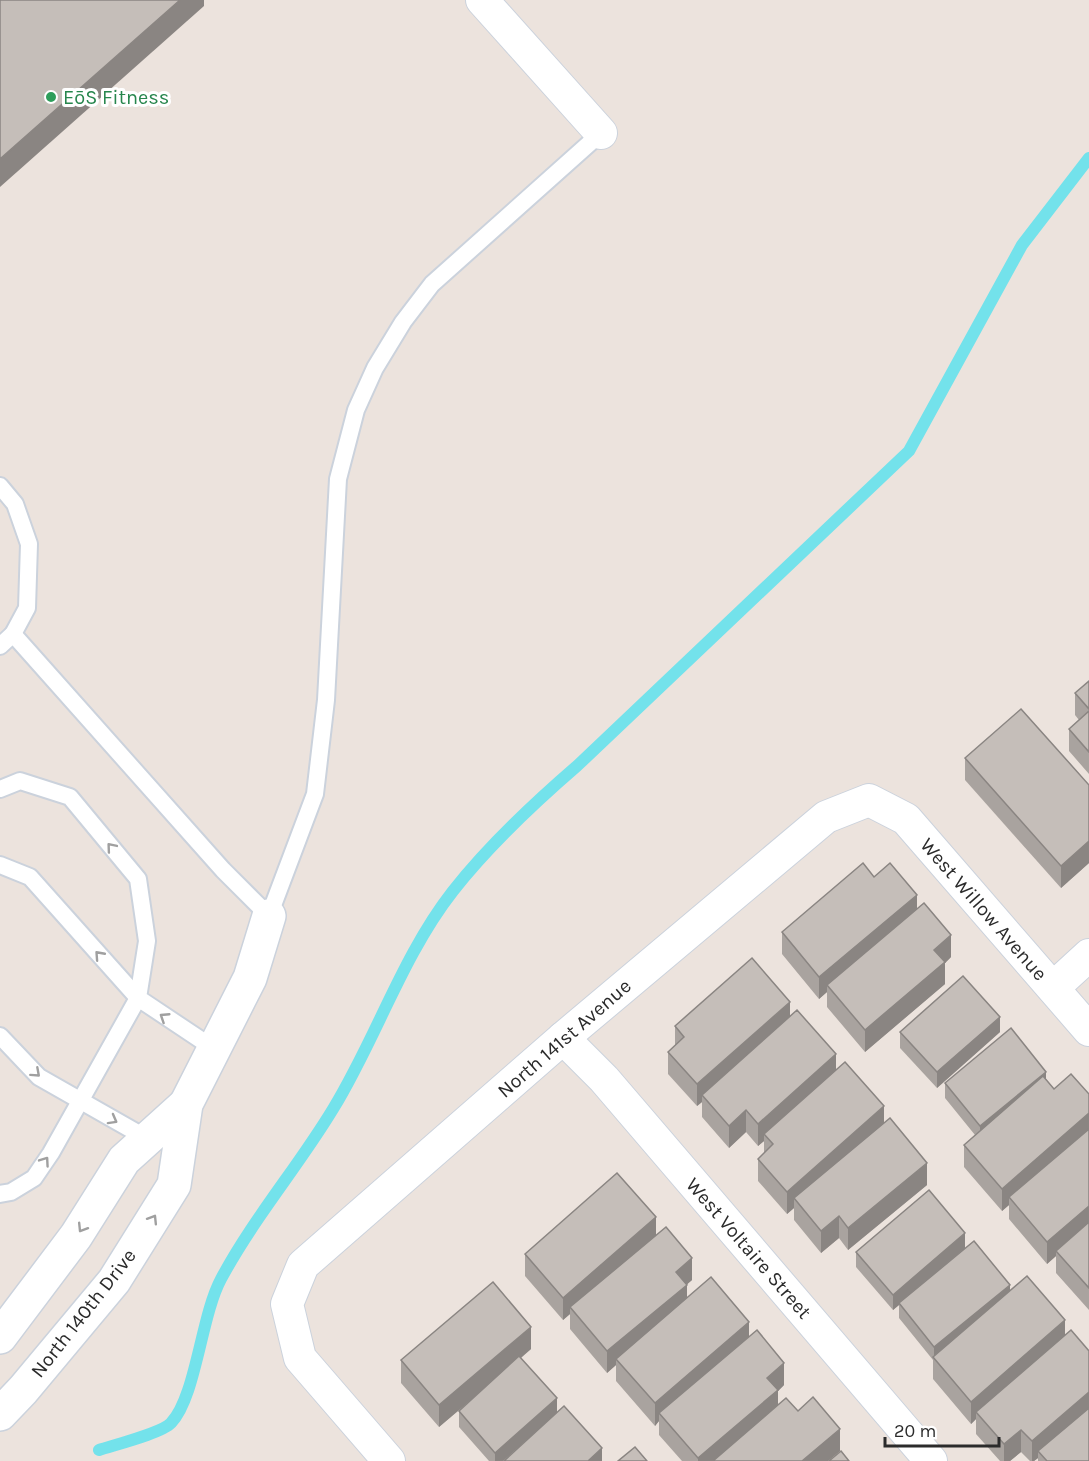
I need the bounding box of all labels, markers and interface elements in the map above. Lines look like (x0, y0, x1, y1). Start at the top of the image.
place label: EōS Fitness (63, 86, 169, 109)
marker: EōS Fitness (44, 90, 58, 104)
street label: West Willow Avenue (915, 833, 1052, 985)
one-way arrow (108, 842, 119, 853)
one-way arrow (95, 951, 106, 962)
street label: North 141st Avenue (493, 974, 636, 1103)
one-way arrow (160, 1013, 171, 1024)
one-way arrow (29, 1066, 40, 1077)
one-way arrow (107, 1113, 117, 1124)
one-way arrow (38, 1157, 49, 1168)
street label: West Voltaire Street (681, 1173, 816, 1324)
one-way arrow (145, 1215, 156, 1226)
one-way arrow (77, 1222, 89, 1232)
street label: North 140th Drive (26, 1244, 141, 1382)
scale bar (885, 1410, 999, 1448)
text: 20 m (894, 1420, 936, 1442)

